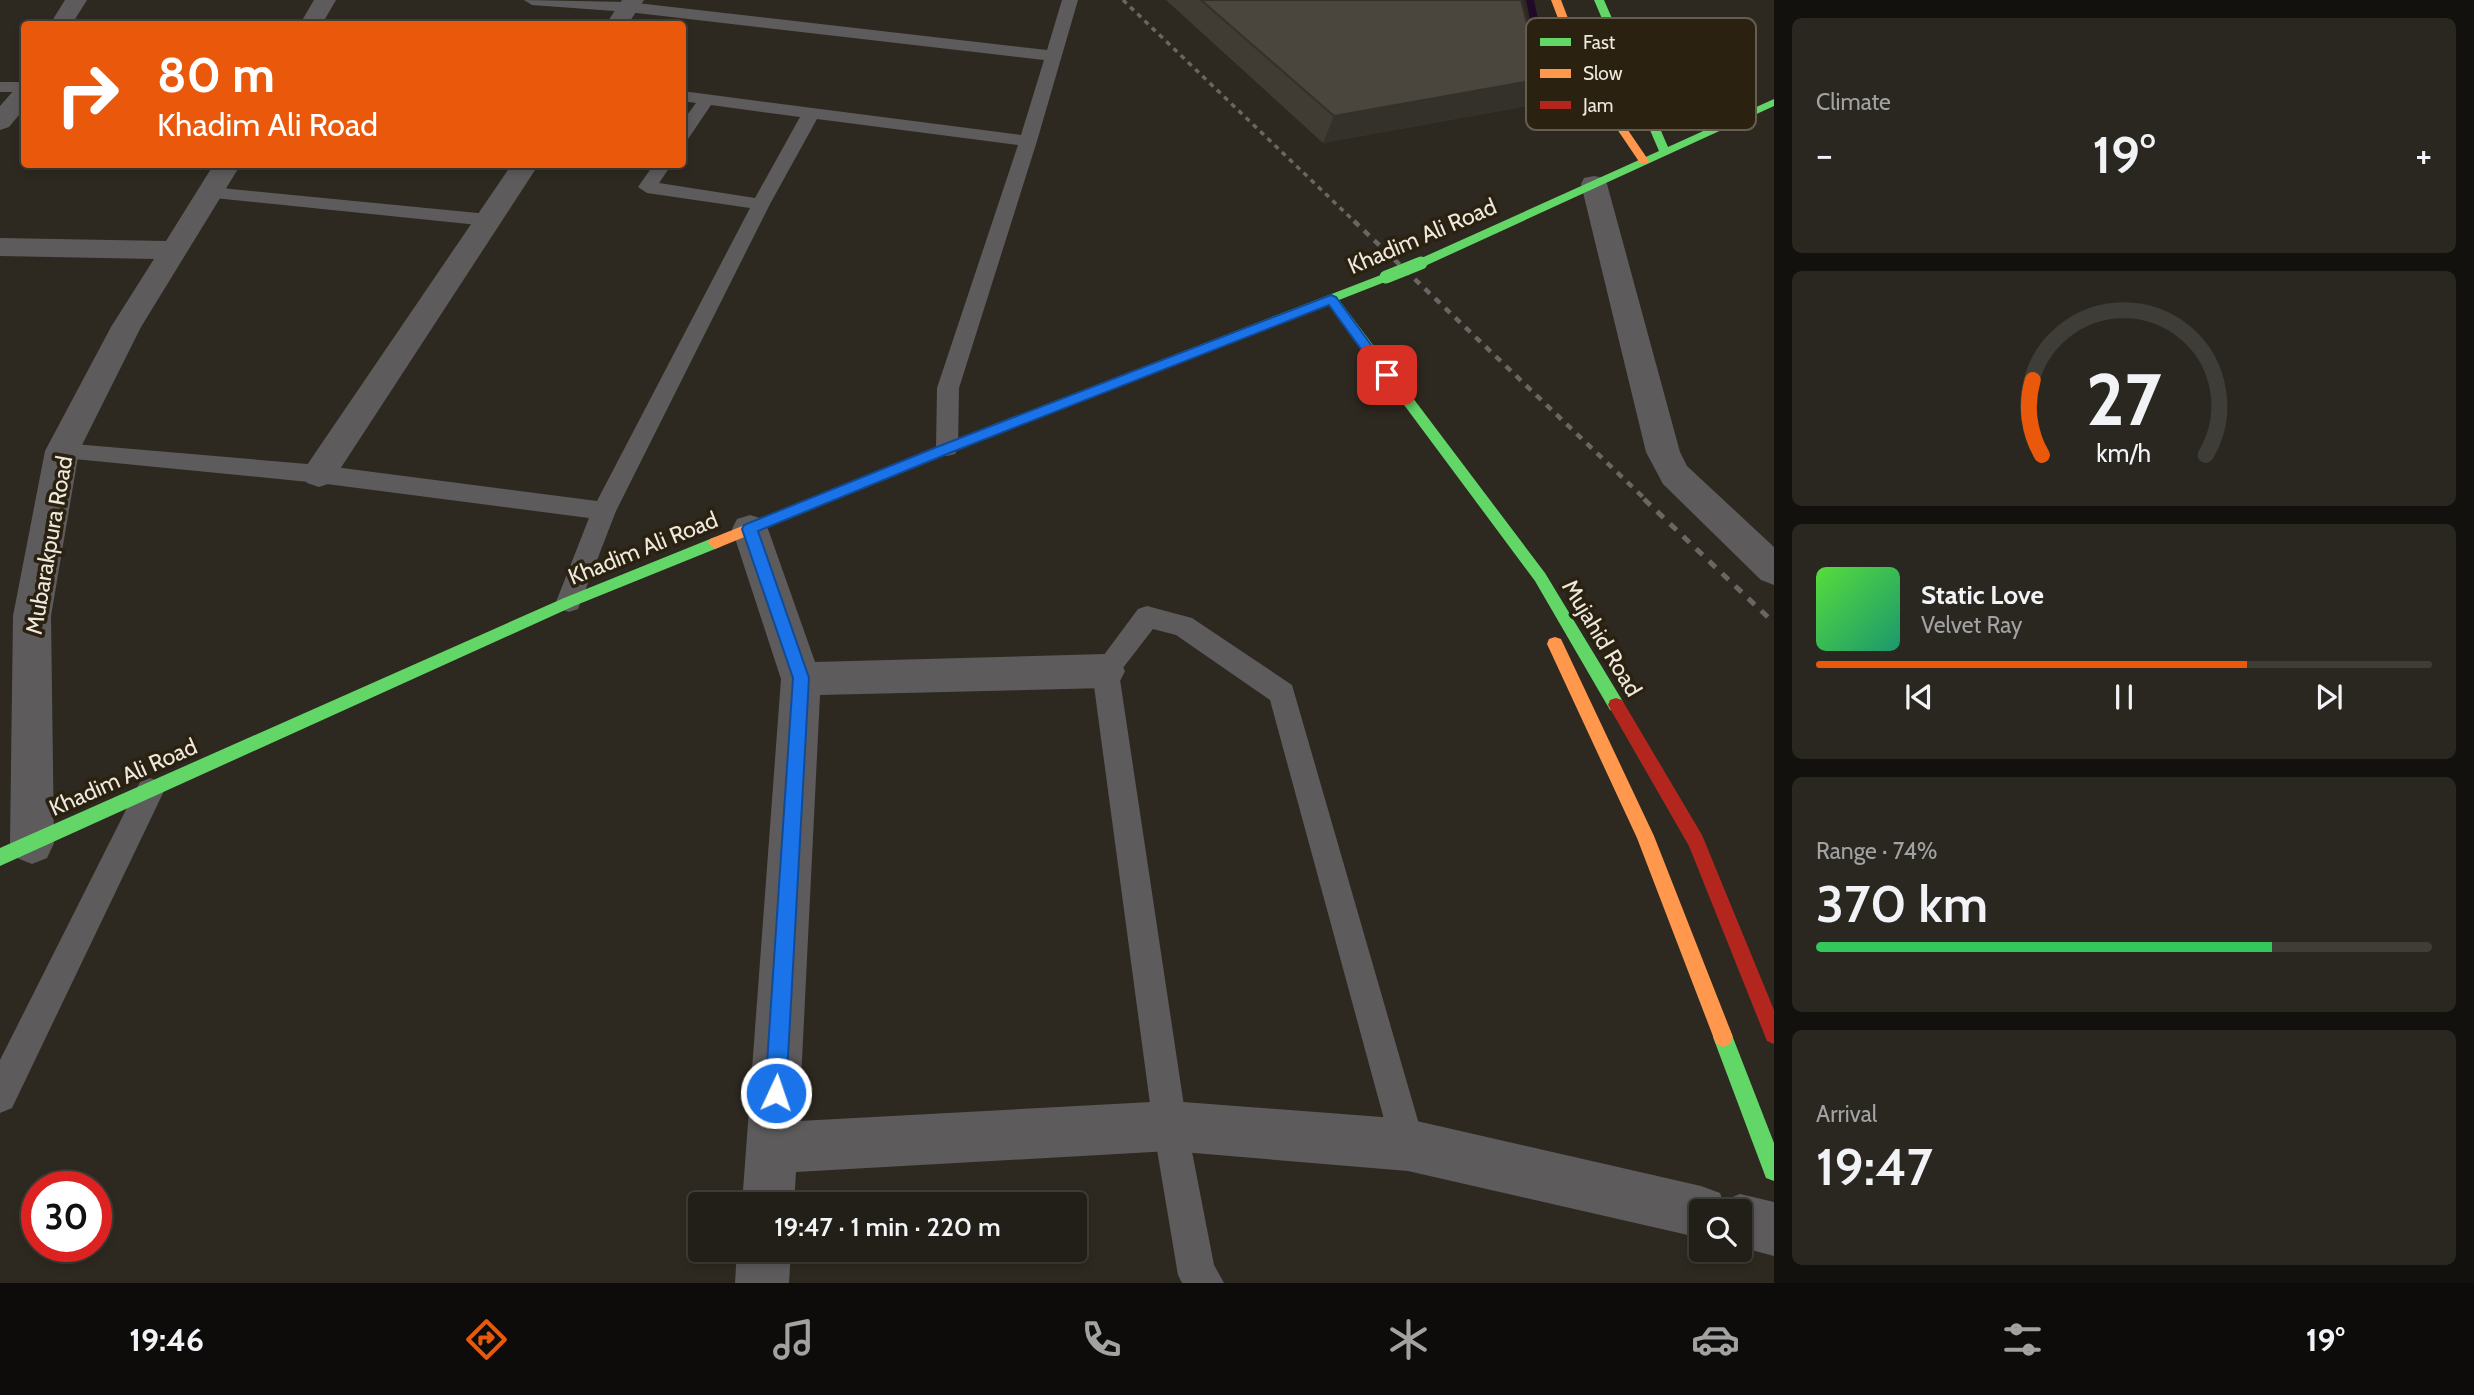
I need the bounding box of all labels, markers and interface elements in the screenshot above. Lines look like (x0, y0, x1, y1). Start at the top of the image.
legend (1526, 18, 1756, 130)
text: Fast (1583, 31, 1616, 54)
text: 80 m (157, 45, 275, 104)
icon: right (42, 49, 133, 140)
text: Slow (1583, 62, 1623, 85)
text: Climate (1816, 88, 1891, 116)
text: Jam (1582, 94, 1613, 117)
text: Khadim Ali Road (157, 105, 378, 144)
text: 19° (2093, 123, 2155, 186)
text: − (1816, 131, 1833, 178)
text: + (2415, 131, 2432, 178)
street label: Khadim Ali Road (1343, 192, 1501, 280)
pin (1357, 345, 1417, 405)
text: 27 (2086, 355, 2162, 443)
icon: arrive (1368, 356, 1406, 394)
text: km/h (2097, 437, 2151, 467)
street label: Mubarakpura Road (20, 454, 78, 636)
street label: Khadim Ali Road (564, 505, 722, 591)
street label: Mujahid Road (1556, 574, 1648, 702)
text: Static Love (1921, 579, 2044, 611)
text: Velvet Ray (1921, 611, 2022, 639)
icon: previous (1900, 678, 1938, 716)
icon: pause (2105, 678, 2143, 716)
icon: next (2310, 678, 2348, 716)
street label: Khadim Ali Road (45, 732, 201, 822)
text: Range · 74% (1816, 837, 1937, 865)
text: 370 km (1816, 872, 1988, 935)
position arrow (739, 1056, 813, 1130)
text: Arrival (1816, 1100, 1877, 1128)
text: 19:47 (1816, 1135, 1933, 1198)
speed limit sign: 30 (21, 1171, 112, 1262)
map controls (1689, 1199, 1752, 1262)
button: search (1689, 1199, 1752, 1262)
text: 19:47 · 1 min · 220 m (774, 1211, 1001, 1243)
icon: directions (462, 1315, 511, 1364)
icon: music (769, 1315, 818, 1364)
icon: phone (1077, 1315, 1126, 1364)
icon: climate (1384, 1315, 1433, 1364)
icon: car (1691, 1315, 1740, 1364)
icon: filters (1998, 1315, 2047, 1364)
text: 19:46 (129, 1320, 204, 1359)
text: 19° (2306, 1320, 2345, 1359)

